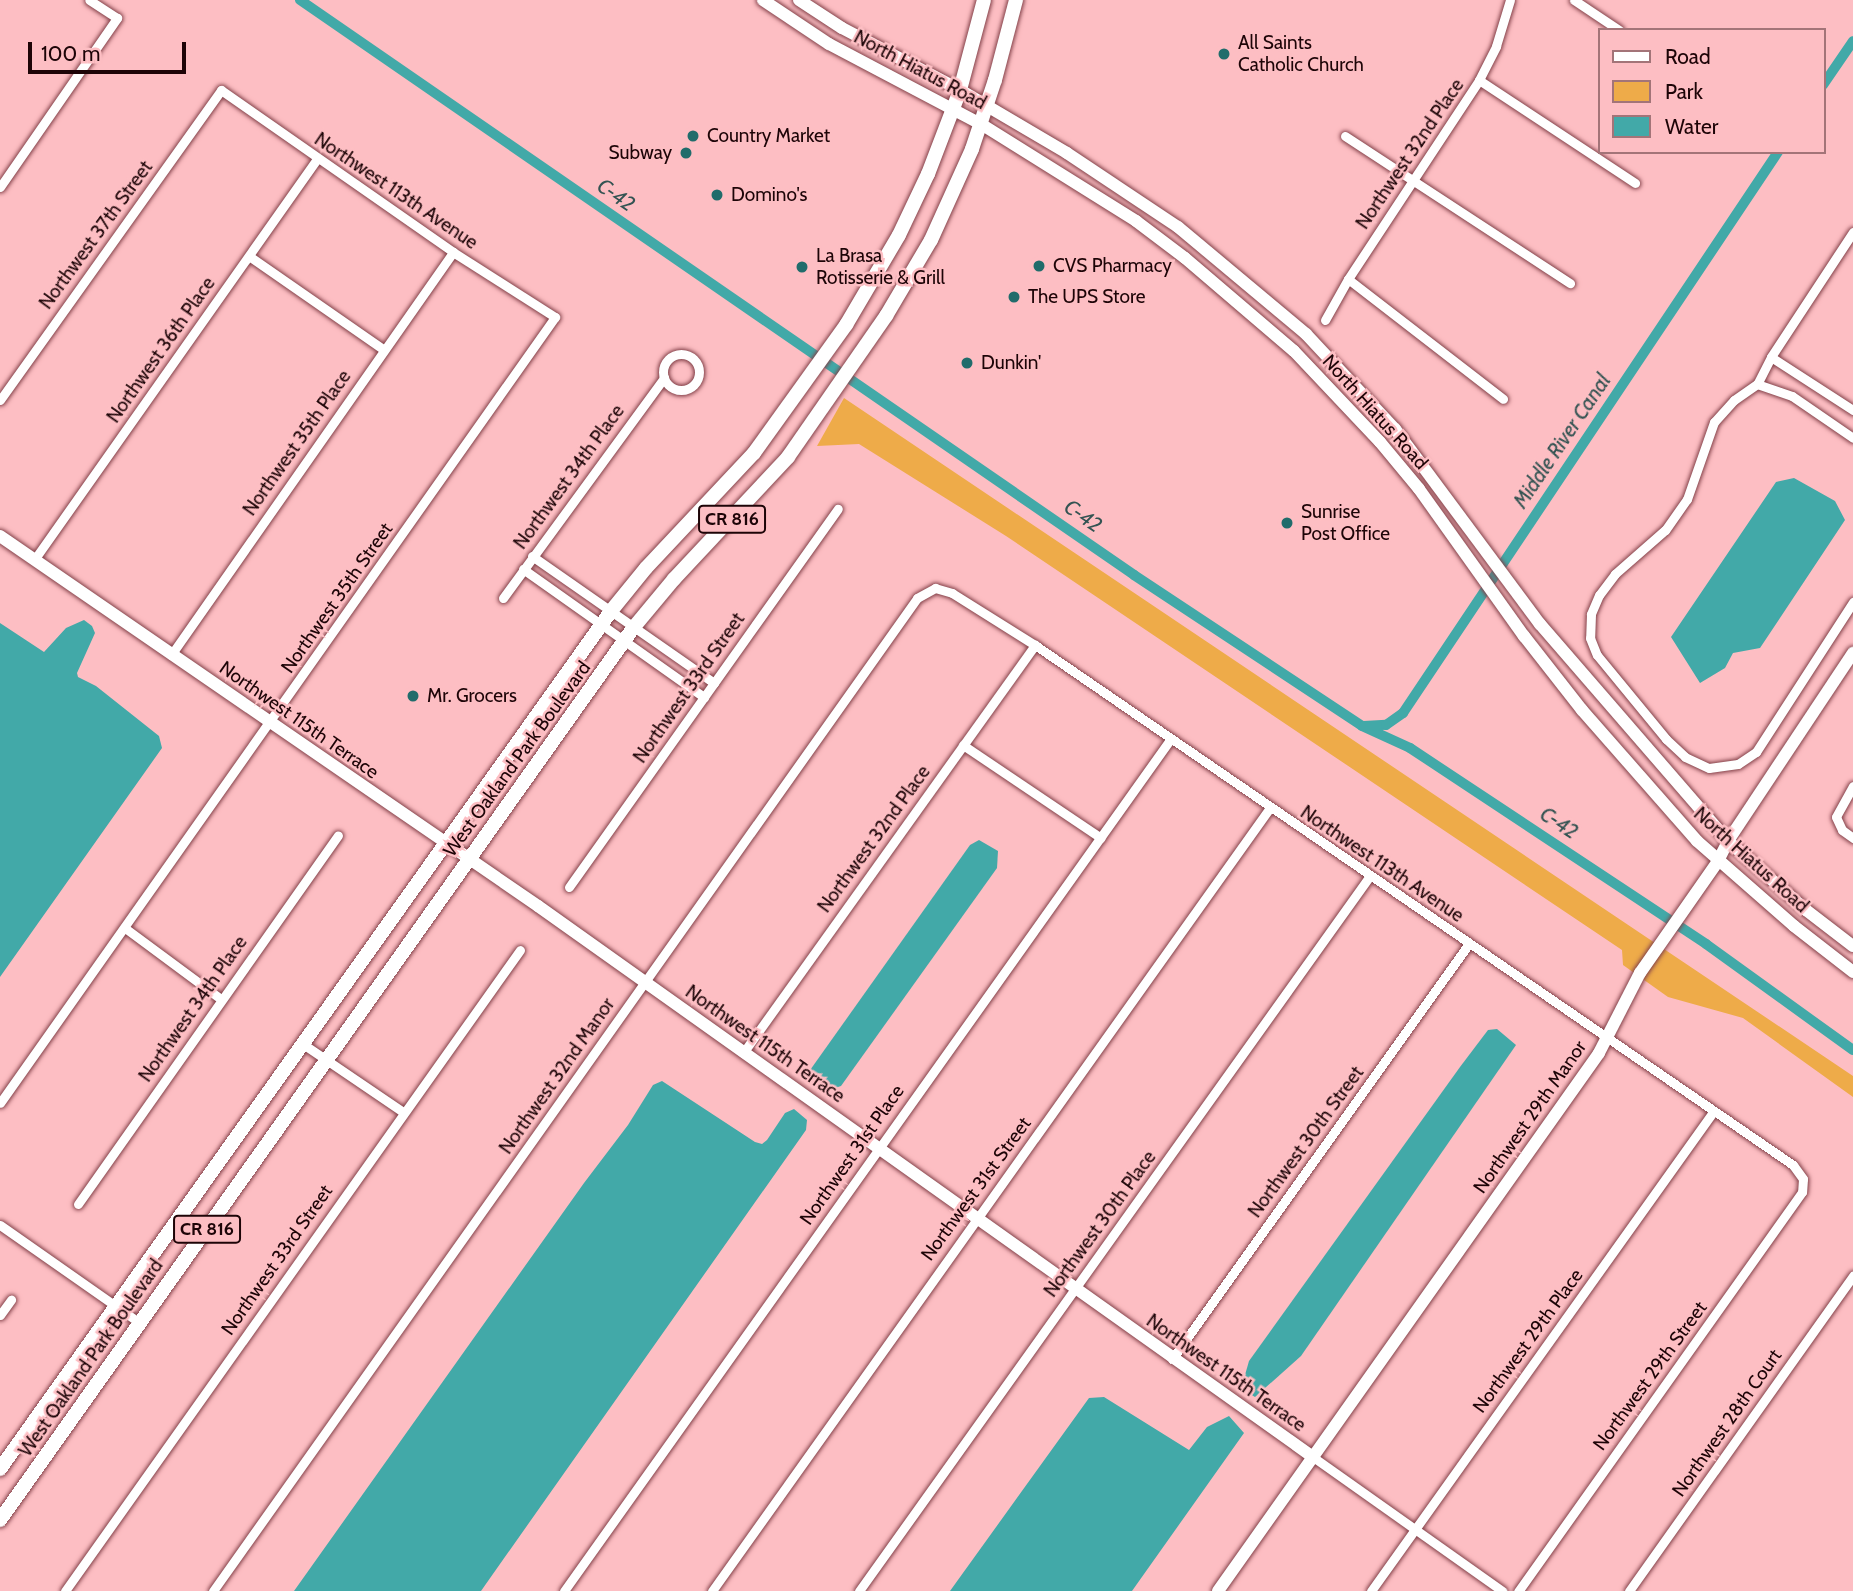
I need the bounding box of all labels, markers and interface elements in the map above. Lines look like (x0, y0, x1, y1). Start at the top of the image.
street label: North Hiatus Road (850, 26, 990, 114)
scale bar (32, 28, 189, 72)
legend (1598, 28, 1825, 154)
place label: All Saints Catholic Church (1238, 32, 1364, 76)
text: 100 m (41, 41, 100, 66)
text: Road (1665, 44, 1711, 69)
marker: All Saints Catholic Church (1216, 46, 1232, 62)
street label: Northwest 32nd Place (1351, 75, 1469, 233)
text: Park (1665, 79, 1703, 104)
text: Water (1665, 114, 1718, 139)
place label: Country Market (707, 125, 830, 147)
street label: Northwest 113th Avenue (310, 128, 482, 254)
marker: Country Market (685, 128, 701, 144)
place label: Subway (609, 142, 672, 164)
marker: Subway (678, 145, 694, 161)
street label: Northwest 37th Street (35, 156, 157, 314)
water label: C-42 (592, 173, 640, 217)
place label: Domino's (731, 184, 807, 206)
marker: Domino's (709, 187, 725, 203)
place label: La Brasa Rotisserie & Grill (816, 245, 945, 289)
place label: CVS Pharmacy (1053, 255, 1172, 277)
marker: CVS Pharmacy (1031, 258, 1047, 274)
marker: La Brasa Rotisserie & Grill (794, 259, 810, 275)
street label: Northwest 36th Place (102, 273, 220, 427)
place label: The UPS Store (1028, 286, 1145, 308)
marker: The UPS Store (1006, 289, 1022, 305)
street label: North Hiatus Road (1318, 350, 1432, 474)
place label: Dunkin' (981, 352, 1041, 374)
marker: Dunkin' (959, 355, 975, 371)
street label: Northwest 35th Place (238, 366, 356, 520)
water label: Middle River Canal (1508, 369, 1616, 513)
street label: Northwest 34th Place (509, 400, 629, 554)
water label: C-42 (1059, 494, 1107, 538)
place label: Sunrise Post Office (1301, 501, 1390, 545)
road number: CR 816 (697, 504, 767, 534)
marker: Sunrise Post Office (1279, 515, 1295, 531)
street label: Northwest 35th Street (276, 518, 398, 678)
street label: Northwest 33rd Street (629, 609, 749, 767)
street label: Northwest 115th Terrace (215, 656, 383, 784)
street label: West Oakland Park Boulevard (439, 657, 595, 861)
place label: Mr. Grocers (427, 685, 517, 707)
marker: Mr. Grocers (405, 688, 421, 704)
street label: Northwest 32nd Place (813, 761, 935, 917)
street label: Northwest 113th Avenue (1296, 801, 1468, 927)
water label: C-42 (1535, 801, 1583, 845)
street label: North Hiatus Road (1689, 803, 1813, 917)
street label: Northwest 34th Place (134, 932, 252, 1086)
street label: Northwest 115th Terrace (681, 980, 849, 1108)
street label: Northwest 32nd Manor (495, 994, 619, 1158)
street label: Northwest 29th Manor (1469, 1036, 1591, 1198)
street label: Northwest 30th Street (1243, 1062, 1369, 1222)
street label: Northwest 31st Place (795, 1081, 909, 1229)
street label: Northwest 31st Street (916, 1113, 1036, 1265)
street label: Northwest 30th Place (1039, 1146, 1161, 1302)
street label: Northwest 33rd Street (217, 1181, 337, 1339)
road number: CR 816 (172, 1214, 242, 1244)
street label: West Oakland Park Boulevard (14, 1255, 168, 1461)
street label: Northwest 29th Place (1468, 1265, 1588, 1417)
street label: Northwest 29th Street (1588, 1297, 1712, 1455)
street label: Northwest 115th Terrace (1142, 1309, 1310, 1437)
street label: Northwest 28th Court (1668, 1345, 1786, 1501)

